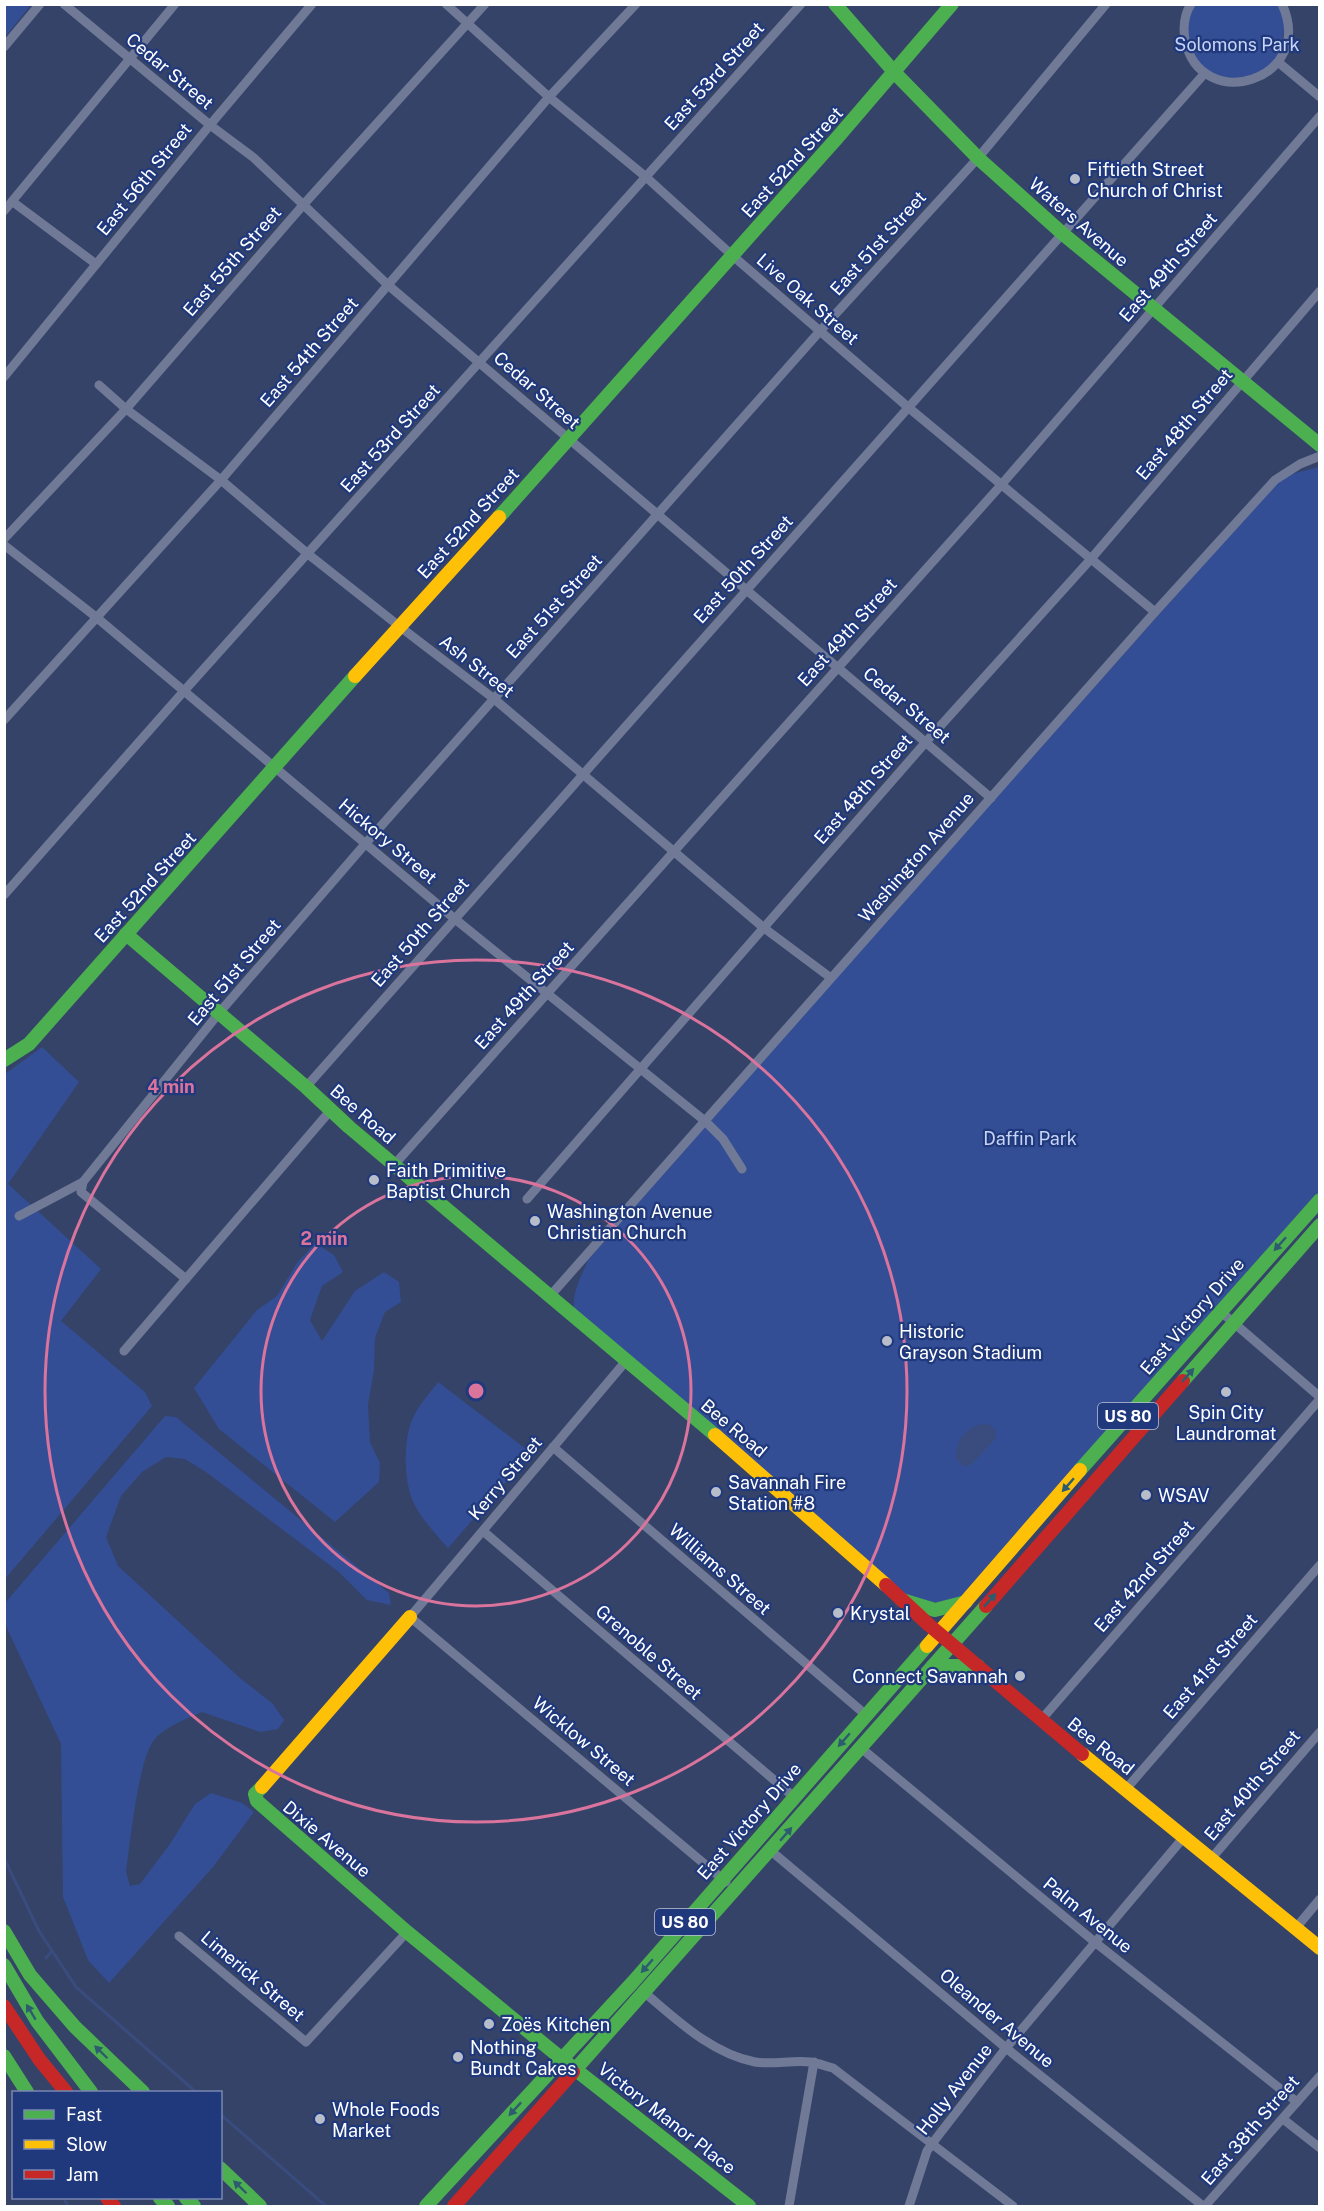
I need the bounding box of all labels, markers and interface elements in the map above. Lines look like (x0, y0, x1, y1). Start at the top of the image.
street label: East 53rd Street (660, 17, 768, 135)
street label: Cedar Street (122, 28, 218, 114)
park label: Solomons Park (1174, 34, 1300, 55)
street label: East 52nd Street (737, 102, 847, 222)
street label: East 56th Street (92, 119, 196, 239)
place label: Fiftieth Street Church of Christ (1087, 159, 1223, 201)
marker: Fiftieth Street Church of Christ (1068, 172, 1082, 186)
street label: Waters Avenue (1025, 173, 1133, 271)
street label: East 51st Street (826, 187, 930, 299)
street label: East 55th Street (179, 202, 285, 320)
street label: East 49th Street (1115, 208, 1221, 326)
street label: Live Oak Street (753, 249, 863, 349)
street label: East 54th Street (256, 293, 362, 411)
street label: Cedar Street (490, 347, 584, 433)
street label: East 48th Street (1131, 364, 1237, 484)
street label: East 53rd Street (336, 379, 444, 497)
street label: East 52nd Street (413, 463, 523, 583)
street label: East 50th Street (689, 511, 797, 627)
street label: East 51st Street (502, 550, 606, 662)
street label: East 49th Street (793, 574, 901, 690)
street label: Ash Street (435, 630, 519, 702)
street label: Cedar Street (859, 662, 955, 748)
street label: East 48th Street (810, 730, 916, 848)
street label: Washington Avenue (854, 788, 978, 926)
street label: Hickory Street (335, 794, 441, 888)
street label: East 52nd Street (90, 827, 200, 947)
street label: East 50th Street (367, 873, 473, 991)
street label: East 51st Street (183, 914, 285, 1030)
street label: East 49th Street (470, 937, 578, 1053)
text: 4 min (147, 1076, 195, 1097)
street label: Bee Road (326, 1080, 400, 1148)
park label: Daffin Park (983, 1128, 1077, 1149)
place label: Faith Primitive Baptist Church (386, 1160, 510, 1202)
marker: Faith Primitive Baptist Church (367, 1173, 381, 1187)
place label: Washington Avenue Christian Church (547, 1201, 712, 1243)
marker: Washington Avenue Christian Church (528, 1214, 542, 1228)
text: 2 min (300, 1228, 348, 1249)
one-way arrow (1274, 1236, 1287, 1251)
street label: East Victory Drive (1136, 1253, 1248, 1379)
place label: Historic Grayson Stadium (899, 1321, 1042, 1363)
marker: Historic Grayson Stadium (880, 1334, 894, 1348)
one-way arrow (1181, 1368, 1194, 1383)
centre of rings (466, 1381, 486, 1401)
marker: Spin City Laundromat (1219, 1385, 1233, 1399)
street label: Bee Road (697, 1394, 771, 1462)
place label: Spin City Laundromat (1175, 1402, 1277, 1444)
road number: US 80 (1098, 1403, 1158, 1429)
street label: Kerry Street (464, 1432, 546, 1524)
place label: Savannah Fire Station #8 (728, 1472, 846, 1514)
one-way arrow (1062, 1477, 1075, 1492)
marker: Savannah Fire Station #8 (709, 1485, 723, 1499)
place label: WSAV (1158, 1485, 1210, 1506)
marker: WSAV (1139, 1488, 1153, 1502)
street label: East 42nd Street (1090, 1516, 1198, 1636)
street label: Williams Street (665, 1519, 775, 1619)
one-way arrow (983, 1593, 996, 1608)
street label: Grenoble Street (592, 1600, 706, 1704)
place label: Krystal (850, 1603, 910, 1624)
marker: Krystal (831, 1606, 845, 1620)
street label: East 41st Street (1159, 1609, 1261, 1723)
place label: Connect Savannah (852, 1666, 1008, 1687)
marker: Connect Savannah (1013, 1669, 1027, 1683)
street label: Wicklow Street (528, 1692, 640, 1790)
street label: Bee Road (1064, 1713, 1138, 1779)
street label: East 40th Street (1200, 1725, 1304, 1845)
one-way arrow (838, 1732, 851, 1747)
street label: East Victory Drive (693, 1758, 805, 1884)
street label: Dixie Avenue (279, 1796, 375, 1882)
one-way arrow (780, 1826, 793, 1842)
street label: Palm Avenue (1039, 1873, 1137, 1957)
road number: US 80 (655, 1909, 715, 1935)
street label: Limerick Street (197, 1927, 309, 2025)
one-way arrow (641, 1958, 654, 1973)
street label: Oleander Avenue (936, 1964, 1058, 2072)
one-way arrow (26, 2004, 37, 2020)
place label: Zoës Kitchen (501, 2014, 610, 2035)
marker: Zoës Kitchen (482, 2017, 496, 2031)
place label: Nothing Bundt Cakes (470, 2037, 576, 2079)
street label: Holly Avenue (912, 2039, 996, 2139)
one-way arrow (95, 2045, 109, 2059)
marker: Nothing Bundt Cakes (451, 2050, 465, 2064)
street label: Victory Manor Place (594, 2058, 740, 2178)
street label: East 38th Street (1197, 2071, 1303, 2189)
legend (12, 2091, 222, 2199)
place label: Whole Foods Market (332, 2099, 440, 2141)
one-way arrow (508, 2102, 522, 2117)
text: Fast (66, 2104, 102, 2125)
marker: Whole Foods Market (313, 2112, 327, 2126)
text: Slow (66, 2134, 107, 2155)
text: Jam (66, 2164, 99, 2185)
one-way arrow (234, 2181, 248, 2195)

